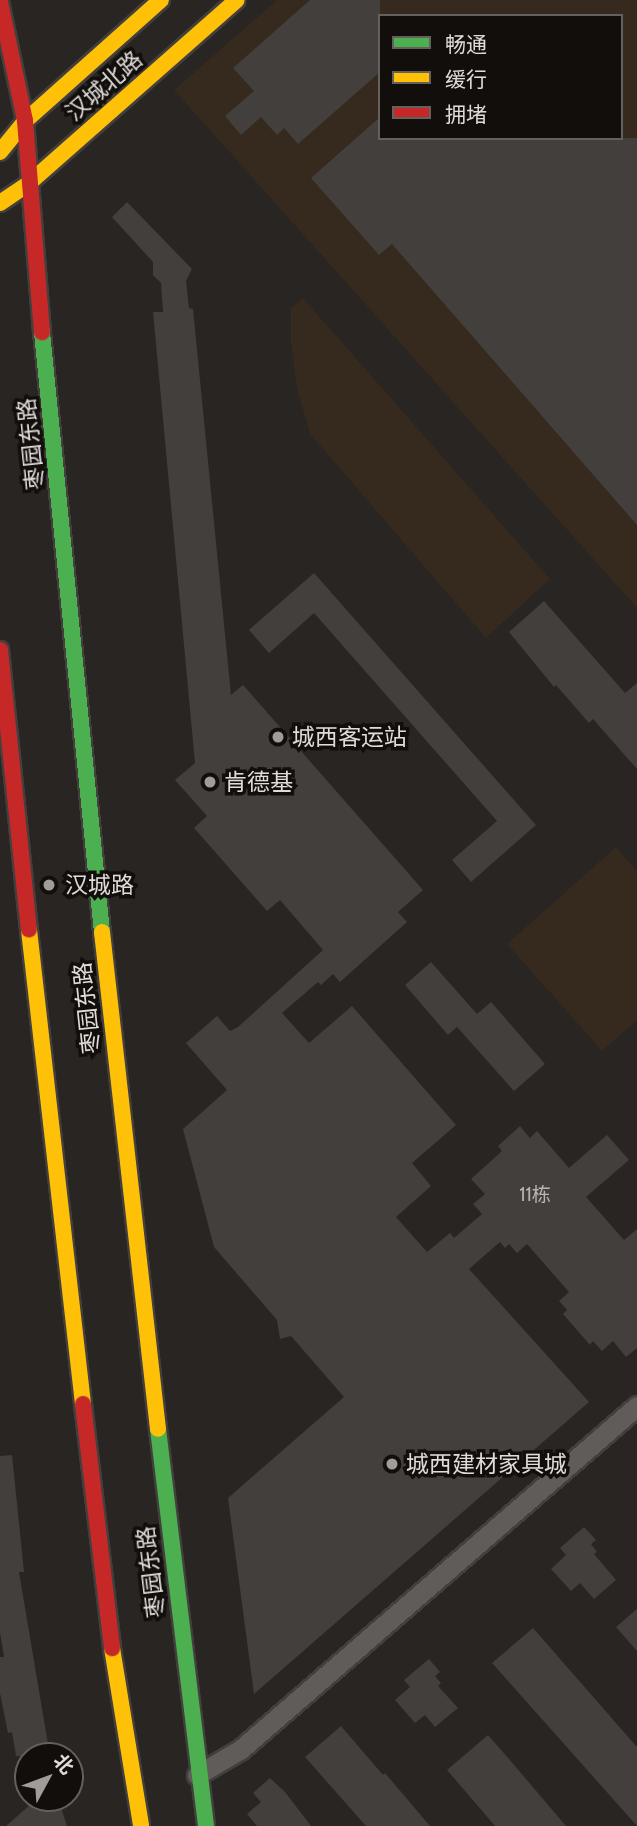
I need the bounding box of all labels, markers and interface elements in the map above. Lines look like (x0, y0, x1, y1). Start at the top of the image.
legend (378, 14, 623, 140)
text: 畅通 (445, 32, 487, 57)
street label: 汉城北路 (60, 45, 148, 127)
text: 缓行 (445, 67, 487, 92)
text: 拥堵 (445, 102, 487, 127)
street label: 枣园东路 (12, 397, 50, 491)
place label: 城西客运站 (292, 723, 407, 751)
marker: 城西客运站 (270, 729, 286, 745)
place label: 肯德基 (224, 768, 293, 796)
marker: 肯德基 (202, 774, 218, 790)
place label: 汉城路 (65, 871, 134, 899)
marker: 汉城路 (39, 875, 59, 895)
street label: 枣园东路 (68, 961, 106, 1055)
house number: 11栋 (519, 1184, 551, 1206)
place label: 城西建材家具城 (406, 1450, 567, 1478)
marker: 城西建材家具城 (384, 1456, 400, 1472)
street label: 枣园东路 (132, 1525, 170, 1619)
north arrow (14, 1742, 84, 1812)
text: 北 (49, 1749, 79, 1779)

